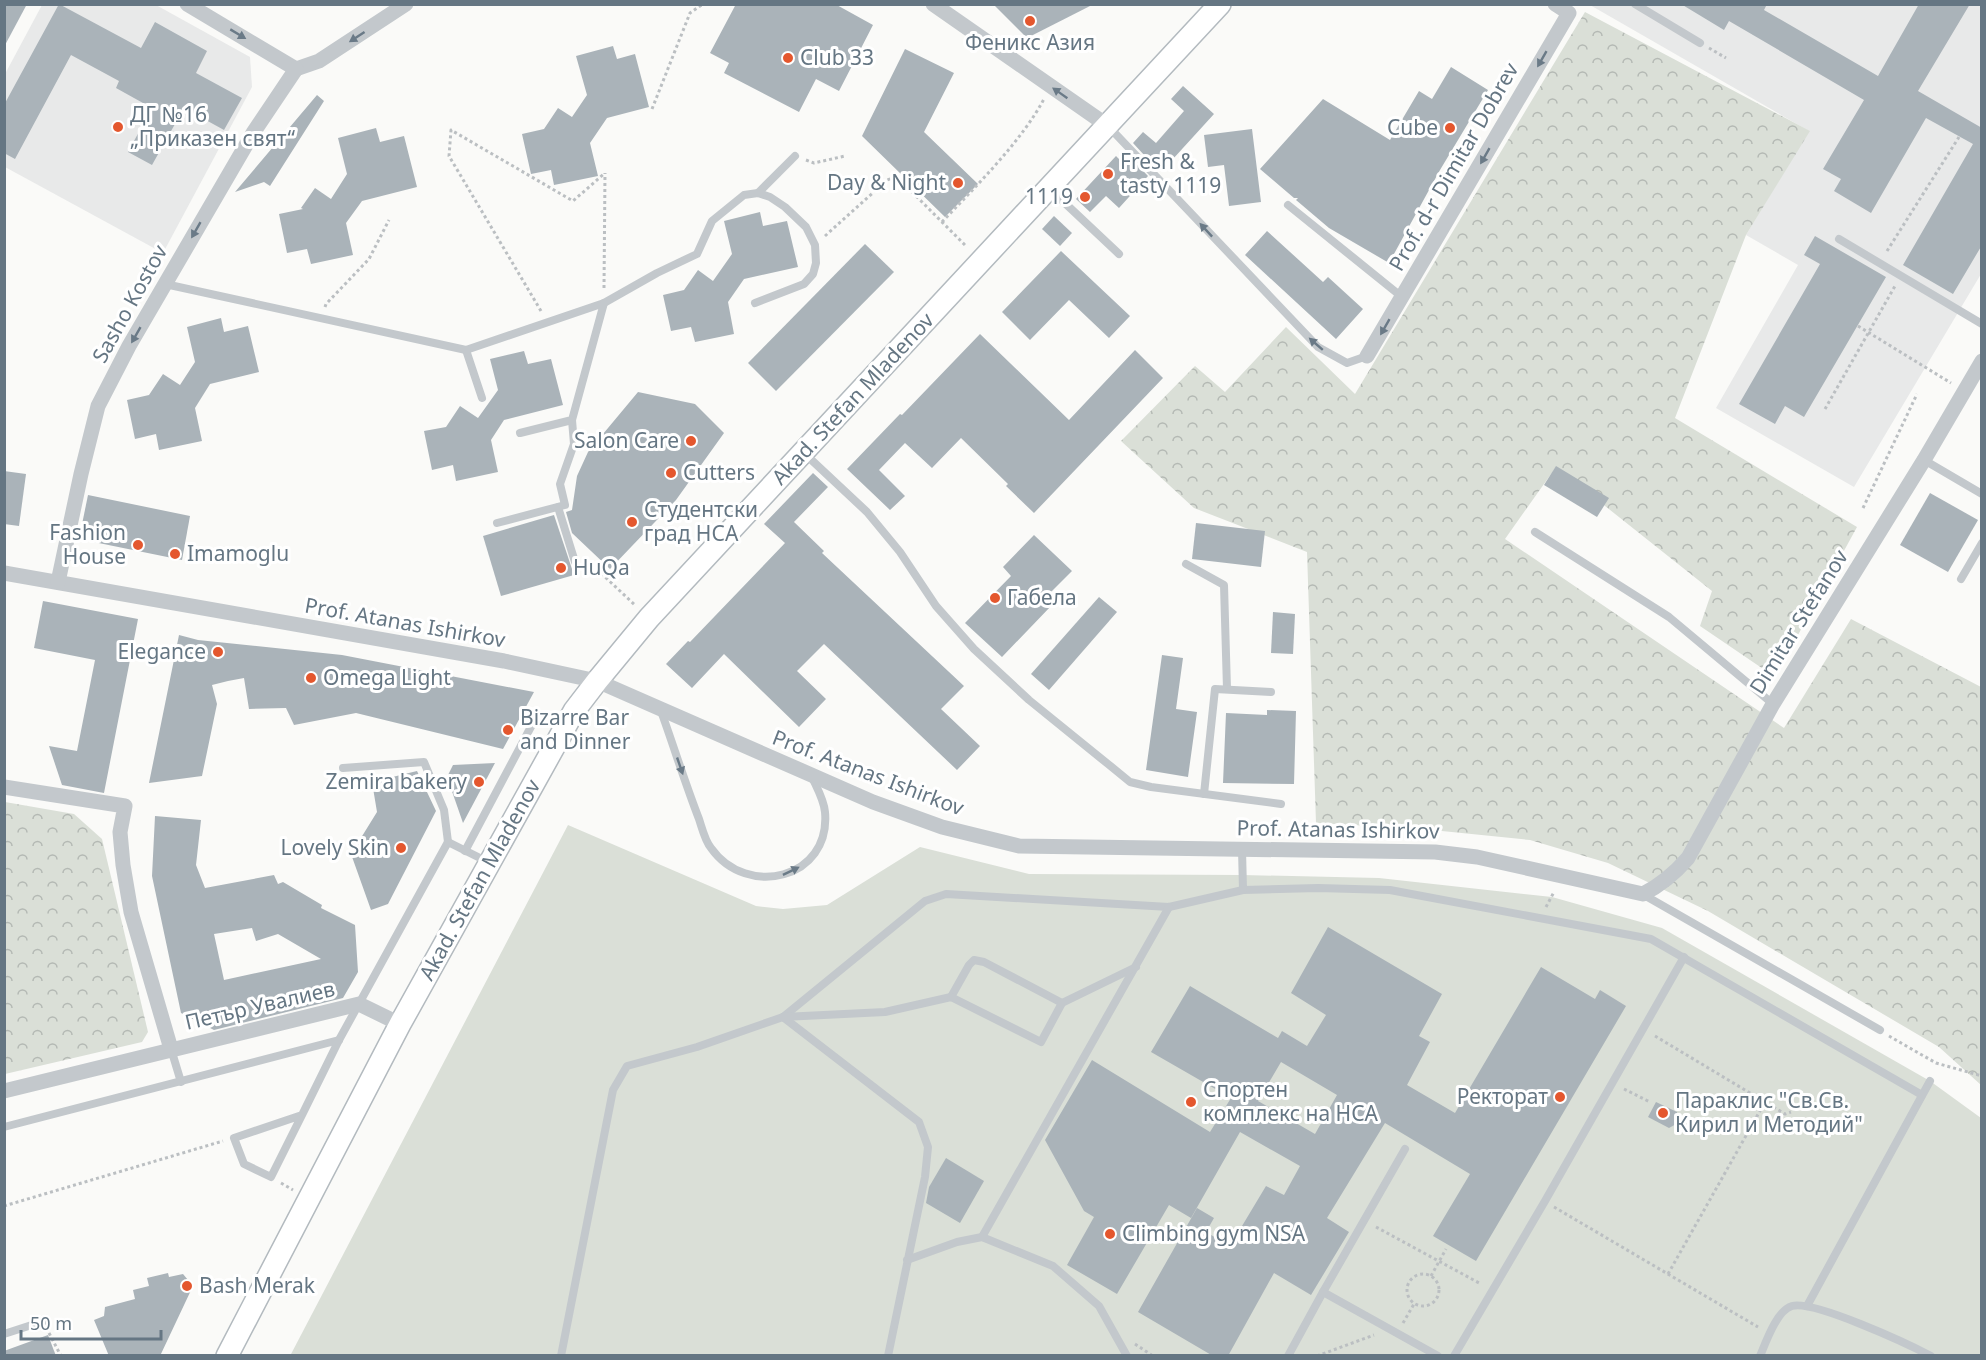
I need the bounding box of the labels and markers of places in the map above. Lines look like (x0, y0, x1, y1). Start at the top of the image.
marker: Феникс Азия (1023, 14, 1037, 28)
place label: Феникс Азия (965, 28, 1095, 56)
place label: Club 33 (800, 43, 874, 71)
marker: Club 33 (781, 51, 795, 65)
place label: ДГ №16 „Приказен свят“ (130, 100, 295, 152)
place label: Cube (1387, 113, 1438, 141)
marker: ДГ №16 „Приказен свят“ (111, 120, 125, 134)
marker: Cube (1443, 121, 1457, 135)
place label: Fresh & tasty 1119 (1120, 147, 1221, 199)
marker: Fresh & tasty 1119 (1101, 167, 1115, 181)
place label: Day & Night (827, 168, 946, 196)
marker: Day & Night (951, 176, 965, 190)
place label: 1119 (1025, 182, 1073, 210)
marker: 1119 (1078, 190, 1092, 204)
place label: Salon Care (574, 426, 679, 454)
marker: Salon Care (684, 434, 698, 448)
place label: Cutters (683, 458, 755, 486)
marker: Cutters (664, 466, 678, 480)
place label: Студентски град НСА (644, 495, 758, 547)
marker: Студентски град НСА (625, 515, 639, 529)
place label: Fashion House (49, 518, 126, 570)
marker: Fashion House (131, 538, 145, 552)
place label: Imamoglu (187, 539, 289, 567)
marker: Imamoglu (168, 547, 182, 561)
place label: HuQa (573, 553, 630, 581)
marker: HuQa (554, 561, 568, 575)
place label: Габела (1007, 583, 1077, 611)
marker: Габела (988, 591, 1002, 605)
place label: Elegance (117, 637, 206, 665)
marker: Elegance (211, 645, 225, 659)
place label: Omega Light (323, 663, 451, 691)
marker: Omega Light (304, 671, 318, 685)
place label: Bizarre Bar and Dinner (520, 703, 631, 755)
marker: Bizarre Bar and Dinner (501, 723, 515, 737)
place label: Zemira bakery (325, 767, 467, 795)
marker: Zemira bakery (472, 775, 486, 789)
place label: Lovely Skin (280, 833, 389, 861)
marker: Lovely Skin (394, 841, 408, 855)
place label: Спортен комплекс на НСА (1203, 1075, 1379, 1127)
place label: Ректорат (1457, 1082, 1548, 1110)
place label: Параклис "Св.Св. Кирил и Методий" (1675, 1086, 1863, 1138)
marker: Ректорат (1553, 1090, 1567, 1104)
marker: Спортен комплекс на НСА (1184, 1095, 1198, 1109)
marker: Параклис "Св.Св. Кирил и Методий" (1656, 1106, 1670, 1120)
place label: Climbing gym NSA (1122, 1219, 1306, 1247)
marker: Climbing gym NSA (1103, 1227, 1117, 1241)
place label: Bash Merak (199, 1271, 316, 1299)
marker: Bash Merak (180, 1279, 194, 1293)

